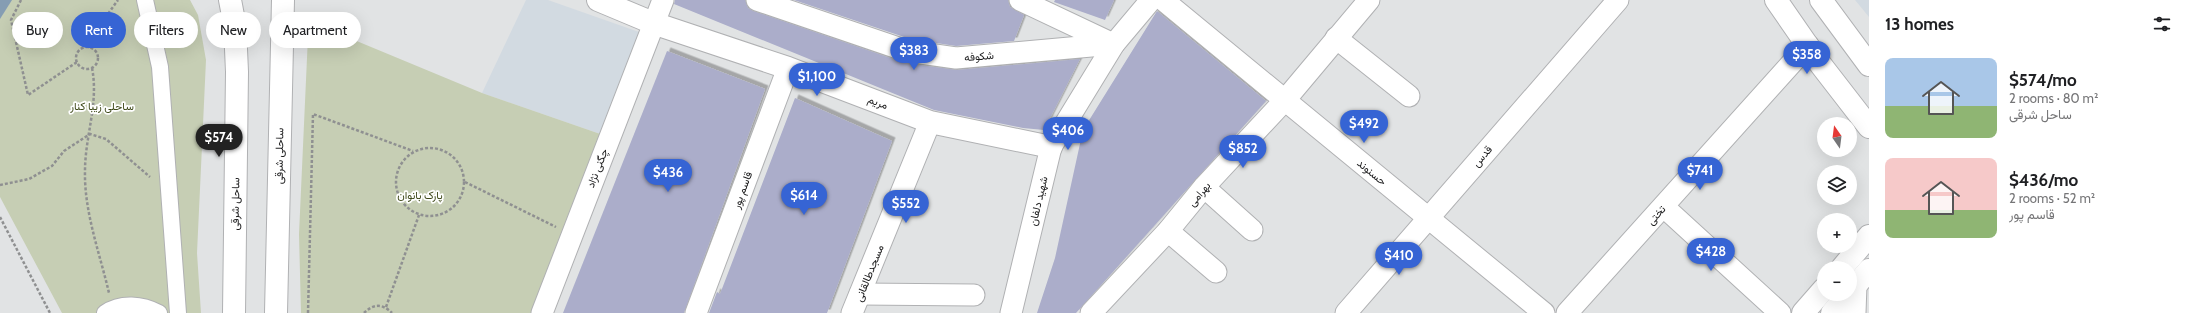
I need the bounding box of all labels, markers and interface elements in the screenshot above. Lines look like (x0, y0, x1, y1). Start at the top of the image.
chip: Buy (12, 12, 63, 48)
chip: Rent (71, 12, 126, 48)
chip: Filters (134, 12, 198, 48)
chip: New (206, 12, 261, 48)
chip: Apartment (269, 12, 361, 48)
icon: filters (2151, 13, 2173, 35)
text: 13 homes (1885, 14, 1954, 34)
pin: $383 (890, 37, 938, 71)
pin: $358 (1783, 41, 1831, 75)
text: $383 (899, 42, 929, 58)
text: $358 (1792, 46, 1822, 62)
street label: شکوفه (963, 48, 995, 64)
pin: $1,100 (784, 63, 850, 97)
text: $1,100 (798, 68, 836, 84)
text: $574/mo (2009, 70, 2077, 90)
icon: home (1917, 74, 1965, 122)
text: 2 rooms · 80 m² (2009, 90, 2098, 106)
street label: مریم (866, 92, 890, 113)
park label: ساحلی زیبا کنار (69, 99, 134, 113)
text: ساحل شرقی (2009, 106, 2072, 122)
pin: $492 (1340, 110, 1388, 144)
text: $492 (1349, 115, 1379, 131)
pin: $406 (1044, 117, 1092, 151)
north arrow (1817, 117, 1857, 157)
map controls (1817, 117, 1857, 301)
text: $406 (1052, 122, 1084, 138)
pin: $574 (195, 124, 243, 158)
street label: ساحلی شرقی (272, 127, 286, 184)
text: $574 (205, 129, 233, 145)
pin: $852 (1219, 135, 1267, 169)
text: $852 (1228, 140, 1258, 156)
street label: قدس (1469, 142, 1495, 170)
street label: چگنی نژاد (583, 146, 612, 190)
street label: حسنوند (1354, 156, 1390, 188)
pin: $741 (1676, 157, 1724, 191)
pin: $436 (644, 159, 692, 193)
text: $741 (1687, 162, 1713, 178)
text: $436 (653, 164, 683, 180)
button: layers (1817, 165, 1857, 205)
street label: قاسم پور (728, 169, 756, 212)
text: $436/mo (2009, 170, 2078, 190)
street label: شهید دلفان (1025, 174, 1051, 227)
icon: home (1917, 174, 1965, 222)
street label: ساحل شرقی (228, 177, 242, 231)
street label: بهرامی (1185, 179, 1213, 209)
pin: $614 (780, 182, 828, 216)
text: $614 (790, 187, 818, 203)
park label: پارک بانوان (397, 188, 443, 203)
pin: $552 (882, 190, 930, 224)
text: 2 rooms · 52 m² (2009, 190, 2095, 206)
text: $552 (892, 195, 920, 211)
street label: تختی (1643, 202, 1669, 228)
text: قاسم پور (2009, 206, 2055, 222)
button: + (1817, 213, 1857, 253)
pin: $428 (1687, 238, 1735, 272)
street label: مسجدطالقانی (851, 242, 887, 304)
pin: $410 (1375, 242, 1423, 276)
text: $428 (1696, 243, 1726, 259)
text: $410 (1384, 247, 1414, 263)
button: − (1817, 261, 1857, 301)

